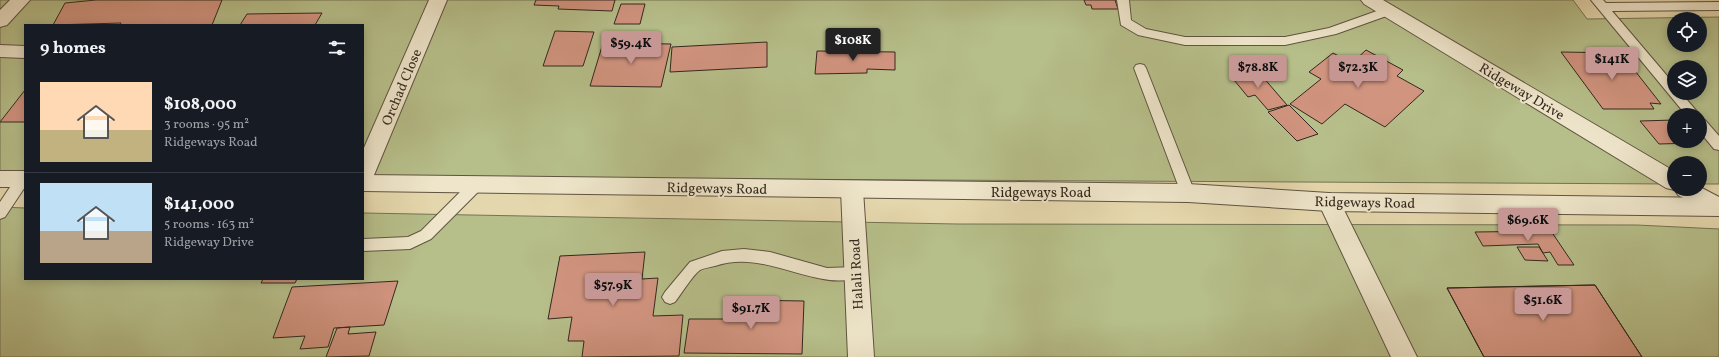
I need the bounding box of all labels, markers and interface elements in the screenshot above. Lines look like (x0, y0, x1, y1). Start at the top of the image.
map controls (1667, 12, 1707, 196)
button: locate (1667, 12, 1707, 52)
pin: $108K (825, 28, 881, 62)
pin: $59.4K (598, 31, 664, 65)
text: $108K (835, 32, 872, 50)
text: $59.4K (610, 35, 652, 53)
text: 9 homes (40, 37, 106, 60)
icon: filters (326, 37, 348, 59)
street label: Orchad Close (378, 46, 427, 129)
pin: $141K (1584, 47, 1640, 81)
text: $141K (1595, 51, 1630, 69)
pin: $78.8K (1225, 55, 1291, 89)
pin: $72.3K (1325, 55, 1391, 89)
text: $78.8K (1238, 59, 1278, 77)
text: $72.3K (1338, 59, 1378, 77)
street label: Ridgeway Drive (1475, 59, 1568, 126)
button: layers (1667, 60, 1707, 100)
text: $108,000 (164, 93, 236, 116)
icon: home (72, 98, 120, 146)
button: + (1667, 108, 1707, 148)
text: 3 rooms · 95 m² (164, 116, 249, 134)
text: Ridgeways Road (164, 134, 258, 152)
button: − (1667, 156, 1707, 196)
street label: Ridgeways Road (666, 179, 768, 200)
street label: Ridgeways Road (991, 184, 1091, 203)
text: $141,000 (164, 193, 234, 216)
street label: Ridgeways Road (1314, 193, 1416, 214)
icon: home (72, 199, 120, 247)
pin: $69.6K (1495, 208, 1561, 242)
text: $69.6K (1507, 212, 1549, 230)
text: 5 rooms · 163 m² (164, 216, 254, 234)
text: Ridgeway Drive (164, 234, 254, 252)
street label: Halali Road (846, 238, 869, 310)
pin: $57.9K (580, 273, 646, 307)
text: $57.9K (594, 277, 632, 295)
pin: $51.6K (1510, 288, 1576, 322)
text: $51.6K (1524, 292, 1562, 310)
pin: $91.7K (718, 296, 784, 330)
text: $91.7K (732, 300, 770, 318)

